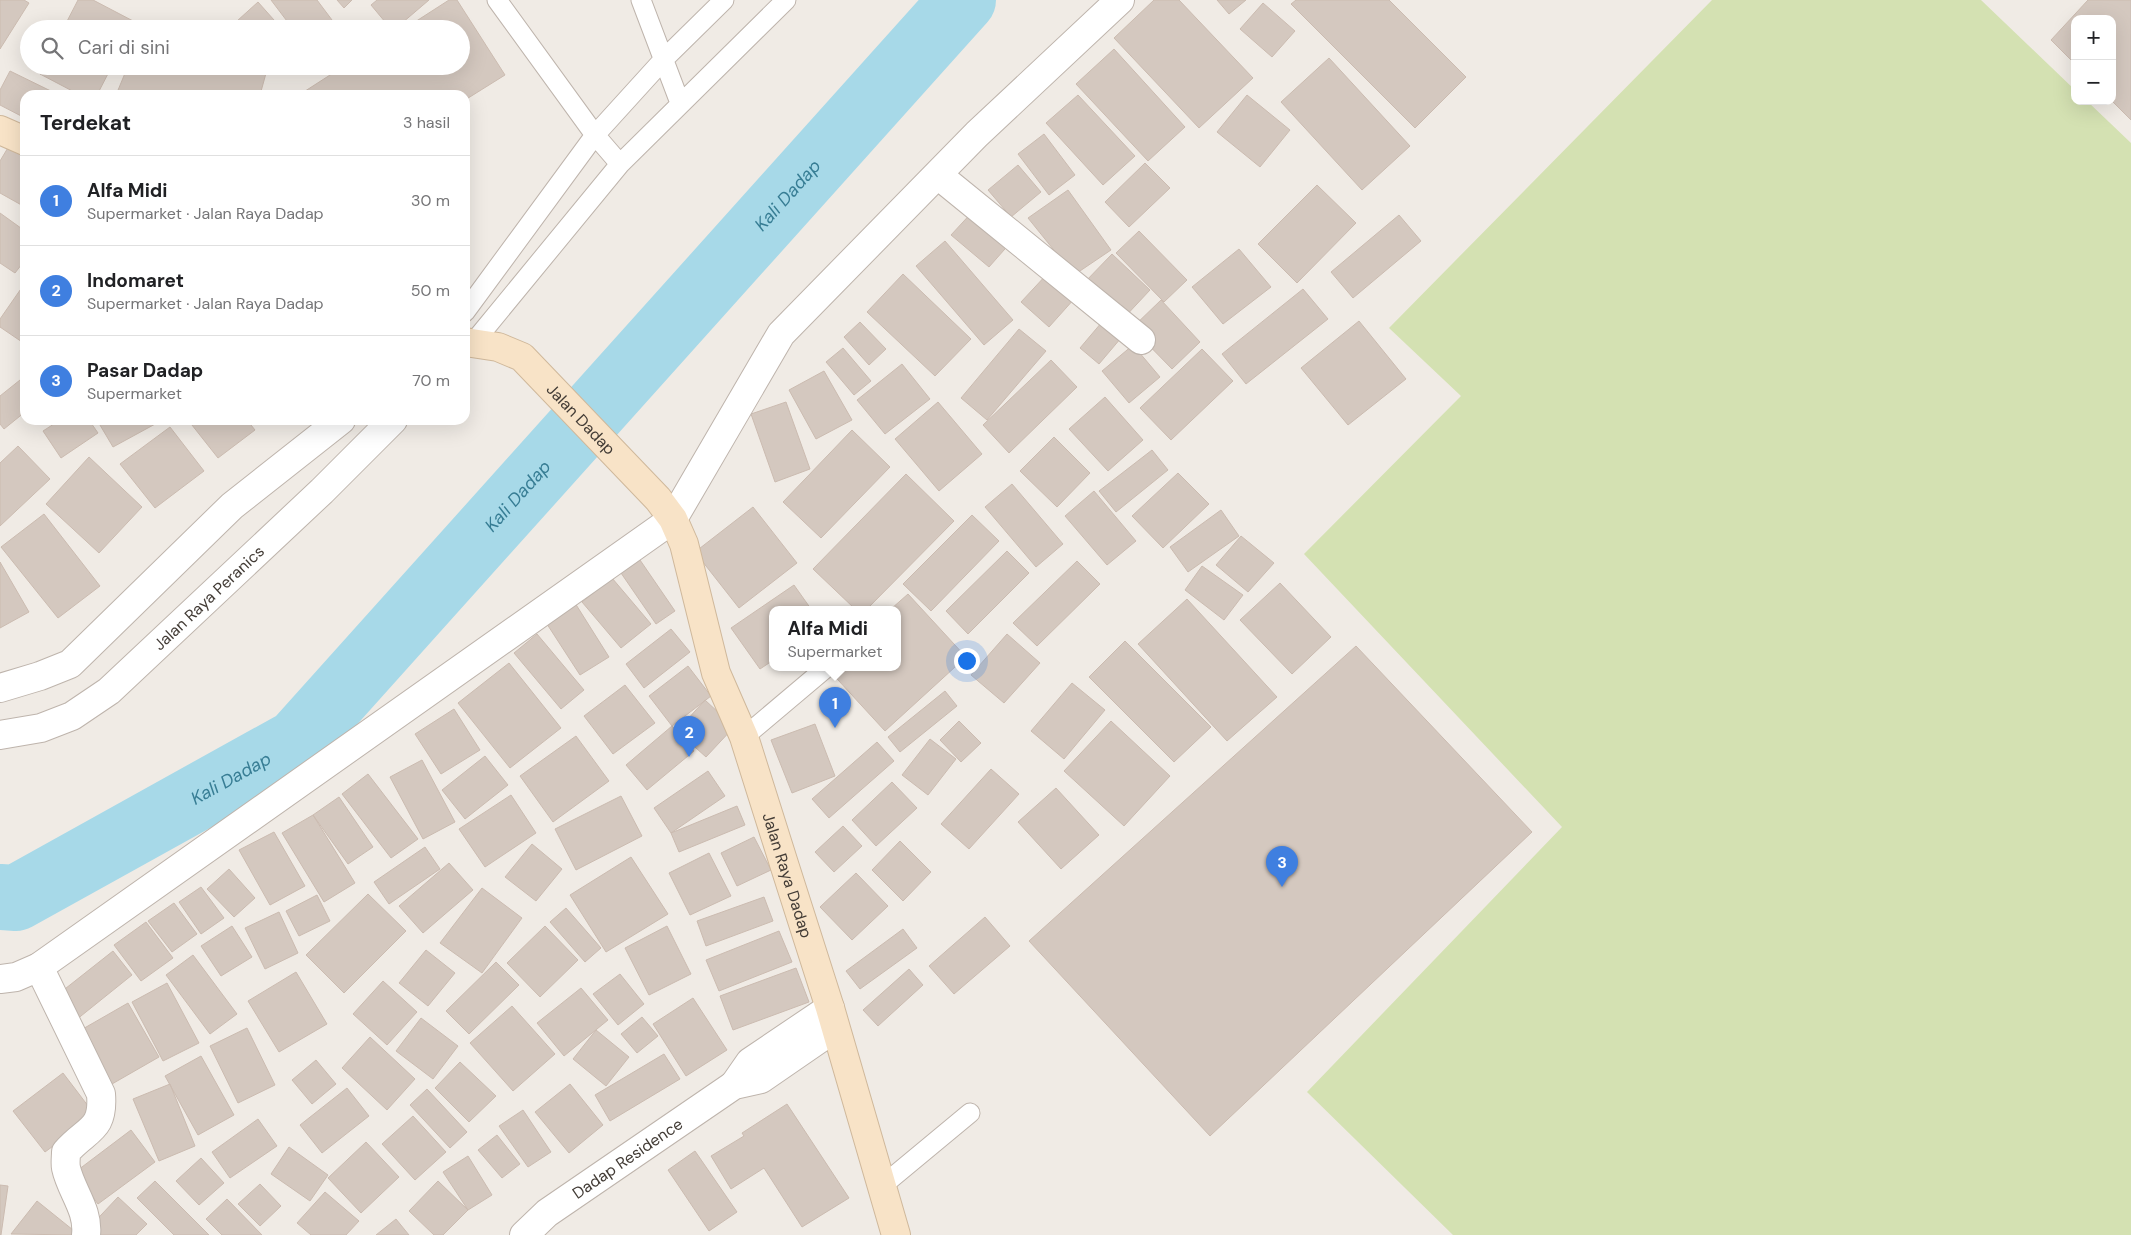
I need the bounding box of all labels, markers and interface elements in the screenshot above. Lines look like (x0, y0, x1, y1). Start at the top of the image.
map controls (2071, 15, 2116, 105)
button: + (2071, 15, 2116, 60)
search box (20, 20, 470, 75)
icon: search (38, 34, 66, 62)
text: Cari di sini (78, 35, 170, 60)
button: − (2071, 60, 2116, 105)
text: Terdekat (40, 109, 131, 137)
text: 3 hasil (403, 112, 450, 133)
water label: Kali Dadap (749, 154, 826, 236)
text: Alfa Midi (87, 178, 168, 203)
text: 1 (53, 190, 59, 211)
text: 30 m (411, 190, 450, 211)
text: Supermarket · Jalan Raya Dadap (87, 203, 324, 224)
text: Indomaret (87, 268, 184, 293)
text: 2 (51, 280, 61, 301)
text: 50 m (411, 280, 450, 301)
text: Supermarket · Jalan Raya Dadap (87, 293, 324, 314)
text: Pasar Dadap (87, 358, 203, 383)
text: 3 (51, 370, 61, 391)
text: 70 m (412, 370, 450, 391)
street label: Jalan Dadap (542, 379, 620, 459)
text: Supermarket (87, 383, 182, 404)
water label: Kali Dadap (479, 455, 556, 537)
street label: Jalan Raya Peranics (149, 540, 268, 655)
popup (769, 606, 901, 671)
text: Alfa Midi (788, 616, 868, 641)
text: Supermarket (788, 641, 882, 662)
your location (954, 648, 980, 674)
pin: 1 (819, 687, 851, 728)
pin: 2 (673, 716, 705, 757)
water label: Kali Dadap (187, 747, 276, 811)
street label: Jalan Raya Dadap (758, 810, 817, 940)
pin: 3 (1266, 846, 1298, 887)
street label: Dadap Residence (568, 1113, 687, 1203)

